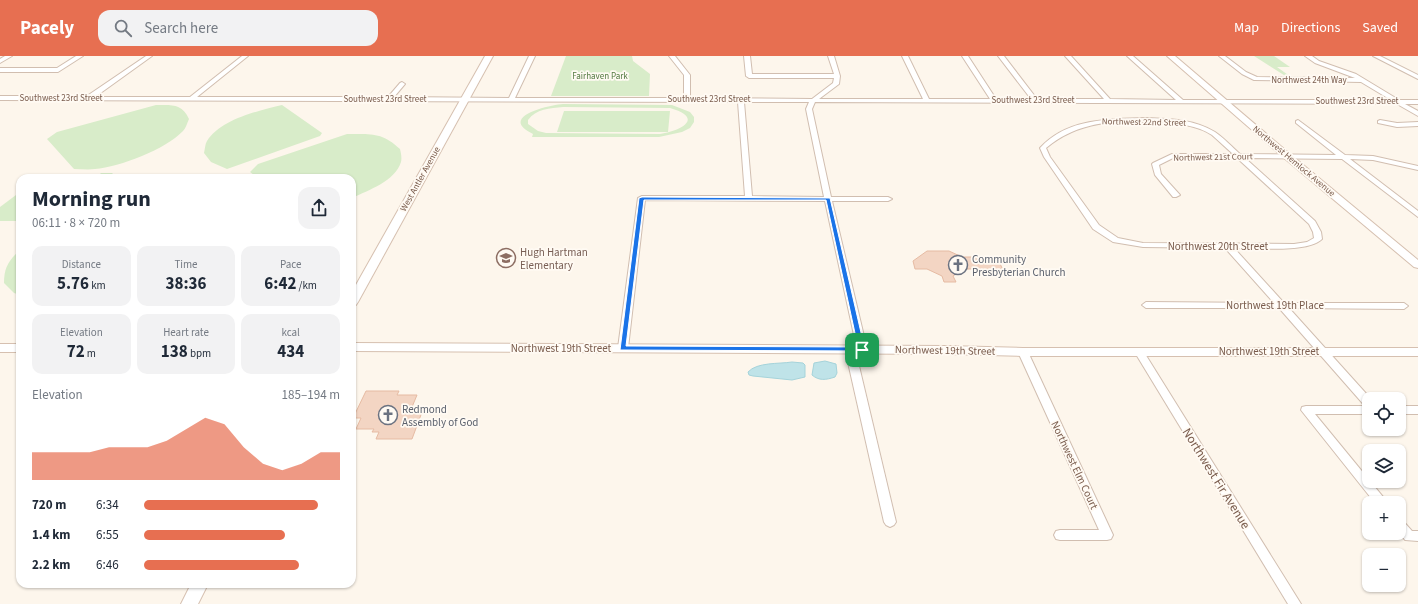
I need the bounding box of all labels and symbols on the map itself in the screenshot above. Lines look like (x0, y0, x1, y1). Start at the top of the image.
park label: Fairhaven Park (572, 70, 628, 83)
street label: Northwest 24th Way (1271, 74, 1348, 87)
street label: Southwest 23rd Street (19, 92, 103, 105)
street label: Southwest 23rd Street (343, 93, 427, 106)
street label: Southwest 23rd Street (667, 93, 751, 106)
street label: Southwest 23rd Street (991, 94, 1075, 107)
street label: Southwest 23rd Street (1315, 95, 1399, 108)
street label: Northwest 22nd Street (1102, 115, 1186, 130)
street label: Northwest Hemlock Avenue (1250, 123, 1338, 200)
street label: West Antler Avenue (397, 144, 444, 214)
street label: Northwest 21st Court (1173, 150, 1253, 165)
street label: Northwest 20th Street (1168, 239, 1269, 254)
place label: Hugh Hartman Elementary (520, 245, 588, 273)
school or university icon: Hugh Hartman Elementary (495, 247, 517, 269)
place label: Community Presbyterian Church (972, 252, 1065, 280)
church icon: Community Presbyterian Church (947, 254, 969, 276)
street label: Northwest 19th Place (1226, 298, 1324, 313)
pin (845, 333, 879, 367)
street label: Northwest 19th Street (511, 341, 612, 356)
street label: Northwest 19th Street (895, 342, 996, 359)
street label: Northwest 19th Street (1219, 344, 1320, 359)
place label: Redmond Assembly of God (402, 402, 478, 430)
church icon: Redmond Assembly of God (377, 404, 399, 426)
street label: Northwest Elm Court (1047, 419, 1102, 512)
street label: Northwest Fir Avenue (1178, 425, 1255, 533)

